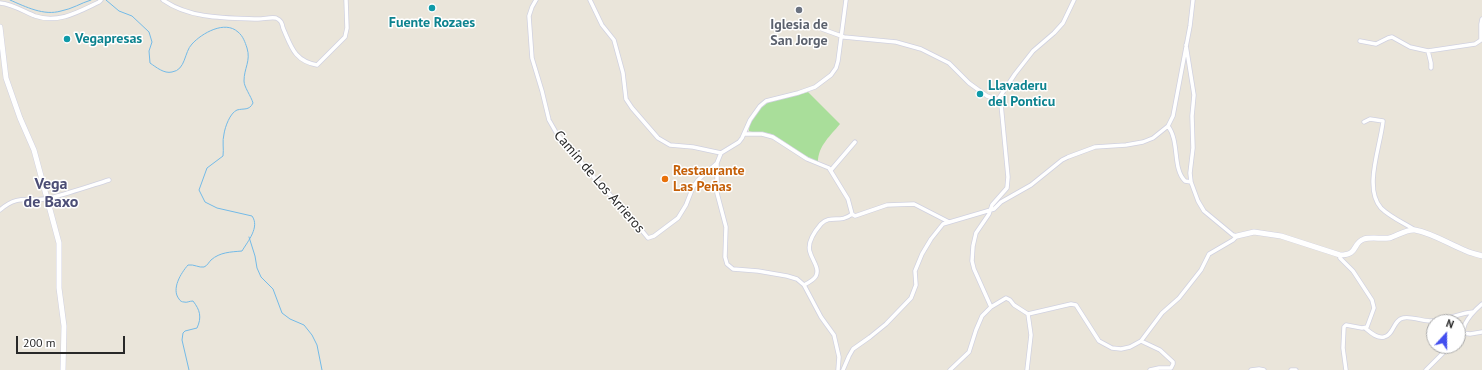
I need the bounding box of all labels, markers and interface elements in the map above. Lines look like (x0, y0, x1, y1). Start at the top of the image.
marker: Fuente Rozaes (427, 3, 437, 13)
marker: Iglesia de San Jorge (794, 5, 804, 15)
place label: Fuente Rozaes (389, 15, 475, 31)
place label: Iglesia de San Jorge (770, 17, 828, 50)
place label: Vegapresas (75, 31, 142, 47)
marker: Vegapresas (62, 34, 72, 44)
place label: Llavaderu del Ponticu (988, 78, 1055, 110)
marker: Llavaderu del Ponticu (975, 89, 985, 99)
street label: Camín de Los Arrieros (550, 127, 648, 237)
place label: Restaurante Las Peñas (673, 163, 745, 196)
district label: Vega de Baxo (24, 174, 78, 212)
marker: Restaurante Las Peñas (660, 174, 670, 184)
north arrow (1426, 314, 1466, 354)
text: N (1444, 316, 1456, 332)
scale bar (18, 328, 127, 354)
text: 200 m (23, 335, 56, 350)

